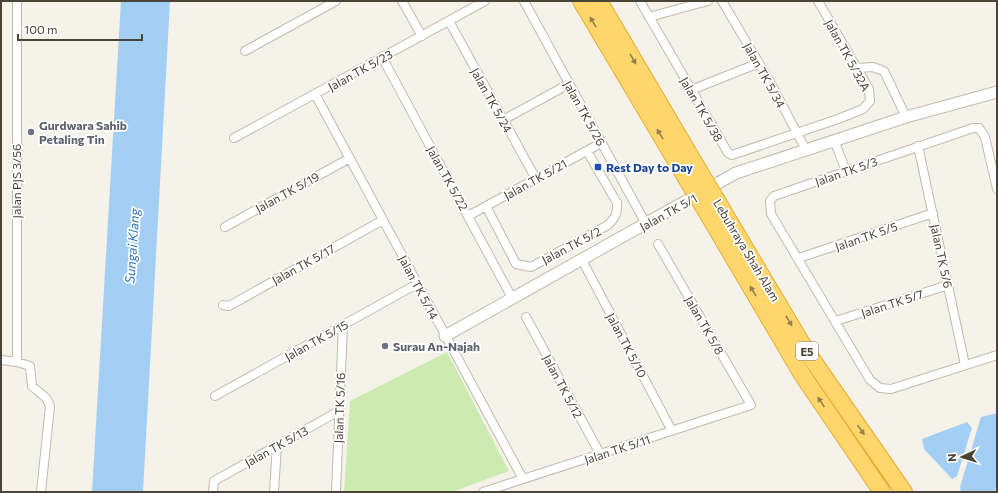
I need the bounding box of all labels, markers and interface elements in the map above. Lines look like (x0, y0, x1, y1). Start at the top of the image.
scale bar (18, 16, 142, 42)
one-way arrow (590, 16, 597, 28)
street label: Jalan TK 5/32A (822, 17, 874, 94)
text: 100 m (24, 22, 58, 36)
street label: Jalan TK 5/34 (740, 40, 789, 111)
street label: Jalan TK 5/23 (325, 46, 395, 94)
one-way arrow (630, 53, 637, 65)
street label: Jalan TK 5/24 (468, 65, 516, 135)
street label: Jalan TK 5/38 (677, 74, 726, 144)
street label: Jalan TK 5/26 (560, 78, 609, 148)
place label: Gurdwara Sahib Petaling Tin (39, 118, 127, 146)
marker: Gurdwara Sahib Petaling Tin (26, 127, 36, 137)
one-way arrow (656, 128, 663, 140)
street label: Jalan TK 5/22 (424, 143, 472, 213)
street label: Jalan PJS 3/56 (9, 144, 24, 218)
street label: Jalan TK 5/3 (813, 154, 880, 189)
street label: Jalan TK 5/21 (501, 156, 570, 203)
place label: Rest Day to Day (606, 160, 693, 174)
marker: Rest Day to Day (593, 162, 603, 172)
street label: Jalan TK 5/19 (253, 169, 322, 216)
street label: Jalan TK 5/1 (637, 191, 700, 234)
street label: Lebuhraya Shah Alam (711, 196, 783, 304)
water label: Sungai Klang (121, 207, 143, 284)
street label: Jalan TK 5/5 (833, 219, 900, 254)
street label: Jalan TK 5/2 (539, 223, 604, 267)
street label: Jalan TK 5/6 (927, 223, 956, 290)
street label: Jalan TK 5/17 (269, 241, 337, 288)
street label: Jalan TK 5/14 (395, 253, 442, 322)
one-way arrow (749, 286, 757, 296)
street label: Jalan TK 5/7 (859, 286, 925, 321)
street label: Jalan TK 5/8 (682, 293, 727, 357)
street label: Jalan TK 5/10 (603, 310, 650, 380)
one-way arrow (786, 315, 793, 327)
street label: Jalan TK 5/15 (282, 317, 351, 364)
place label: Surau An-Najah (393, 339, 480, 353)
marker: Surau An-Najah (380, 341, 390, 351)
road number: E5 (796, 342, 818, 360)
street label: Jalan TK 5/12 (539, 352, 586, 421)
street label: Jalan TK 5/16 (331, 372, 348, 444)
one-way arrow (817, 397, 825, 407)
street label: Jalan TK 5/13 (242, 423, 311, 470)
one-way arrow (857, 424, 865, 435)
street label: Jalan TK 5/11 (582, 432, 652, 467)
north arrow (942, 437, 982, 477)
text: N (945, 453, 958, 462)

